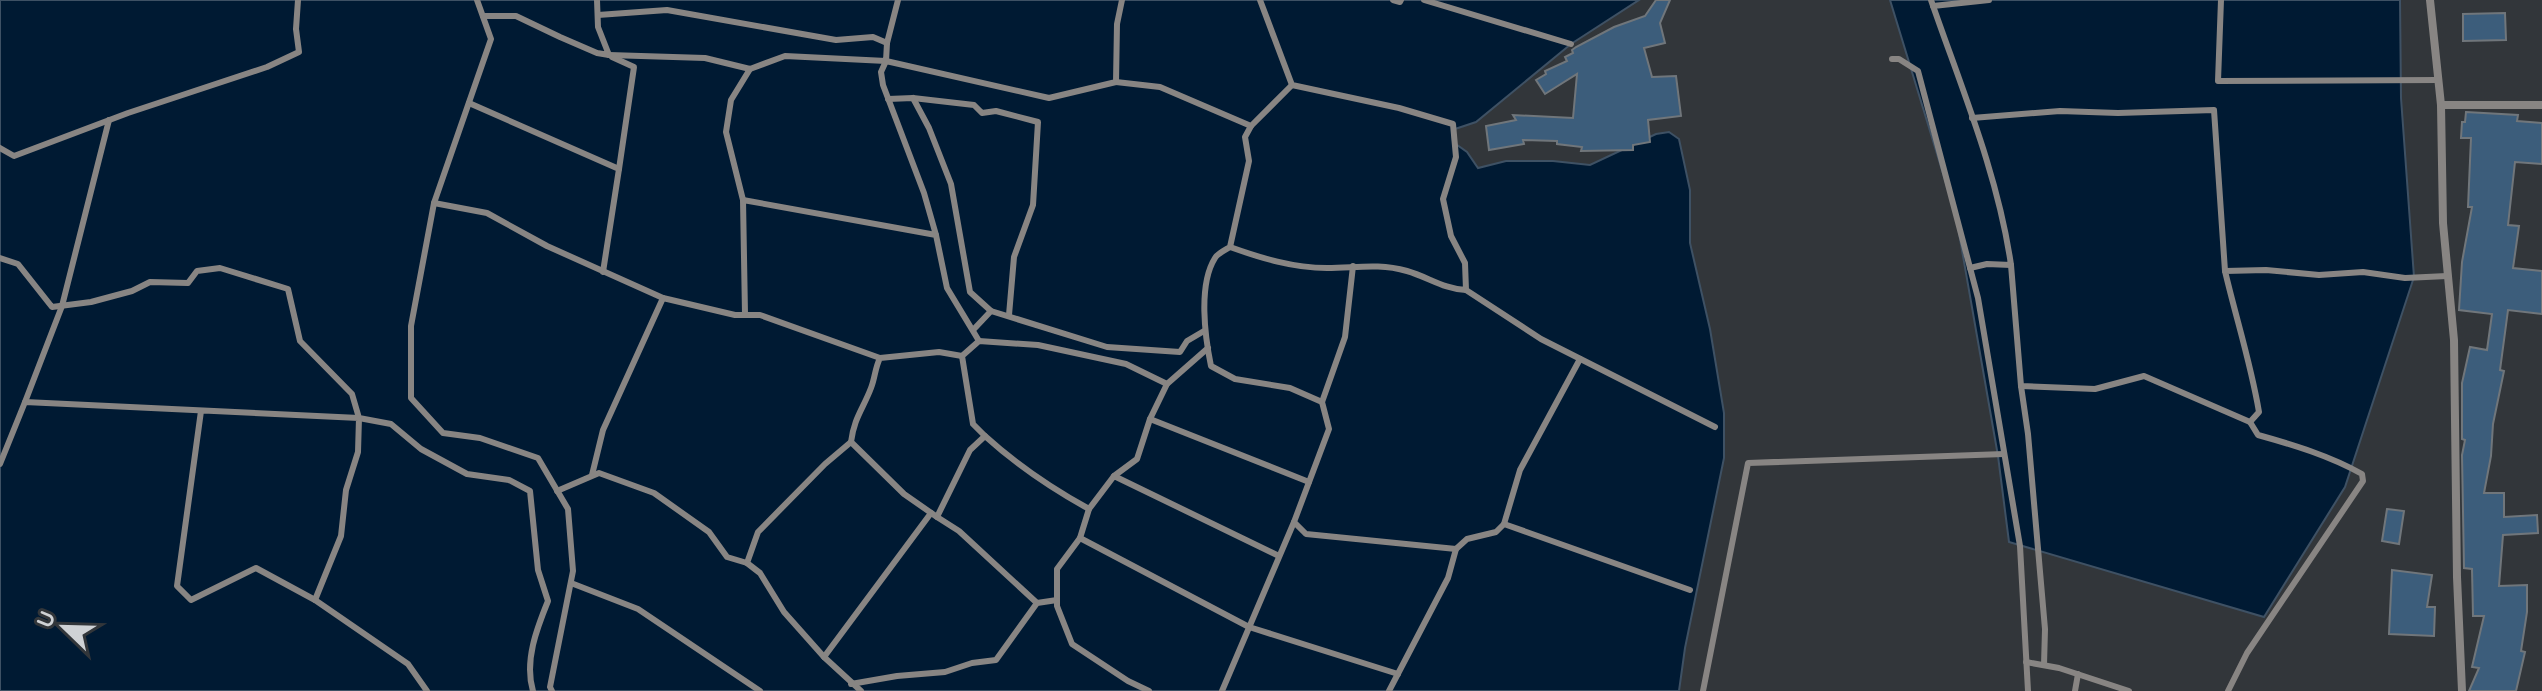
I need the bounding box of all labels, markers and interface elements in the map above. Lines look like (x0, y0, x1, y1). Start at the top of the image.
north arrow (24, 587, 104, 667)
text: U (30, 607, 62, 632)

